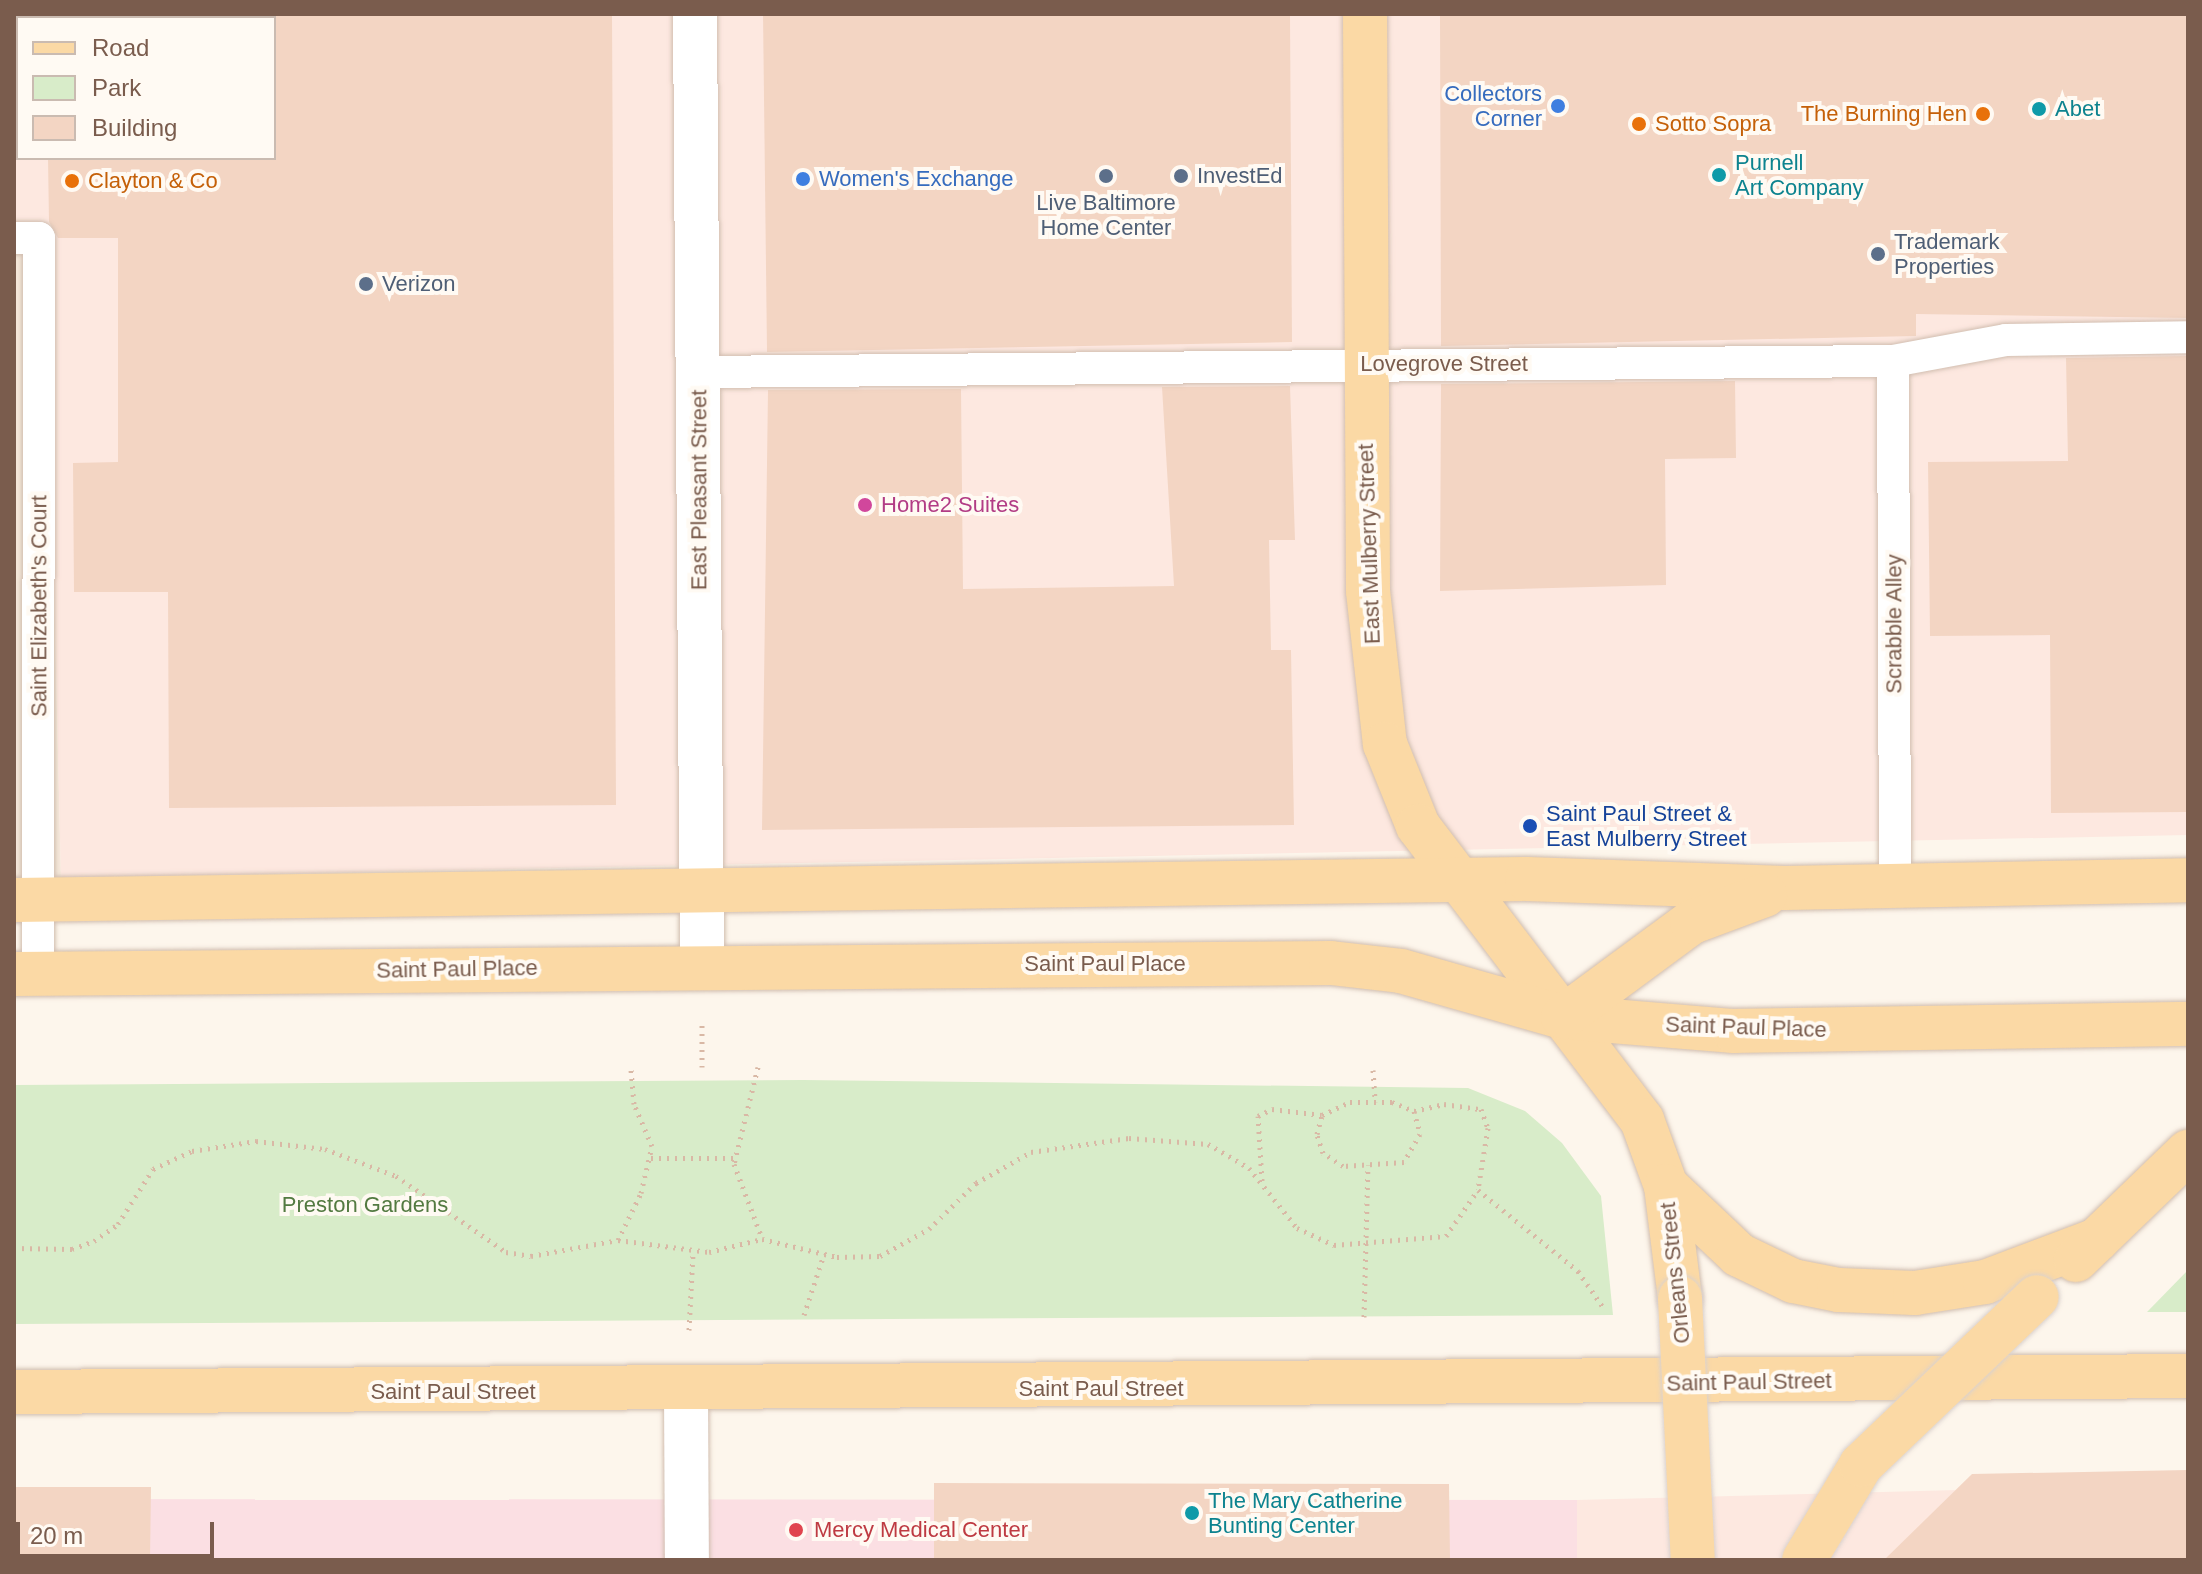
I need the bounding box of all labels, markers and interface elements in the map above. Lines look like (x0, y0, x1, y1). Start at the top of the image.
legend (16, 16, 276, 160)
text: Road (92, 34, 149, 61)
text: Park (92, 74, 141, 101)
place label: Collectors Corner (1444, 80, 1542, 132)
place label: Abet (2055, 96, 2100, 122)
marker: Collectors Corner (1549, 97, 1567, 115)
marker: Abet (2030, 100, 2048, 118)
place label: The Burning Hen (1801, 101, 1967, 127)
marker: The Burning Hen (1974, 105, 1992, 123)
place label: Sotto Sopra (1655, 111, 1771, 137)
text: Building (92, 114, 177, 141)
marker: Sotto Sopra (1630, 115, 1648, 133)
place label: Purnell Art Company (1735, 149, 1863, 200)
place label: InvestEd (1197, 163, 1283, 189)
place label: Women's Exchange (819, 166, 1014, 192)
marker: Purnell Art Company (1710, 166, 1728, 184)
marker: Live Baltimore Home Center (1097, 167, 1115, 185)
marker: InvestEd (1172, 167, 1190, 185)
place label: Clayton & Co (88, 168, 218, 194)
marker: Women's Exchange (794, 170, 812, 188)
marker: Clayton & Co (63, 172, 81, 190)
place label: Live Baltimore Home Center (1036, 189, 1176, 240)
place label: Trademark Properties (1894, 228, 2000, 280)
marker: Trademark Properties (1869, 245, 1887, 263)
place label: Verizon (382, 271, 455, 297)
marker: Verizon (357, 275, 375, 293)
street label: Lovegrove Street (1360, 351, 1528, 377)
street label: East Pleasant Street (686, 390, 712, 590)
street label: East Mulberry Street (1352, 443, 1386, 645)
place label: Home2 Suites (881, 492, 1019, 518)
street label: Saint Elizabeth's Court (26, 495, 52, 717)
marker: Home2 Suites (856, 496, 874, 514)
street label: Scrabble Alley (1881, 554, 1907, 694)
place label: Saint Paul Street & East Mulberry Street (1546, 800, 1747, 852)
marker: Saint Paul Street & East Mulberry Street (1521, 817, 1539, 835)
street label: Saint Paul Place (1024, 951, 1186, 977)
street label: Saint Paul Place (376, 954, 538, 984)
street label: Saint Paul Place (1665, 1011, 1827, 1043)
park label: Preston Gardens (282, 1192, 448, 1218)
street label: Orleans Street (1654, 1201, 1696, 1345)
street label: Saint Paul Street (1666, 1367, 1832, 1397)
street label: Saint Paul Street (1018, 1376, 1184, 1402)
street label: Saint Paul Street (370, 1379, 536, 1405)
place label: The Mary Catherine Bunting Center (1208, 1487, 1402, 1538)
marker: The Mary Catherine Bunting Center (1183, 1504, 1201, 1522)
scale bar (20, 1506, 218, 1556)
place label: Mercy Medical Center (814, 1517, 1028, 1543)
marker: Mercy Medical Center (785, 1519, 807, 1541)
text: 20 m (30, 1522, 83, 1549)

